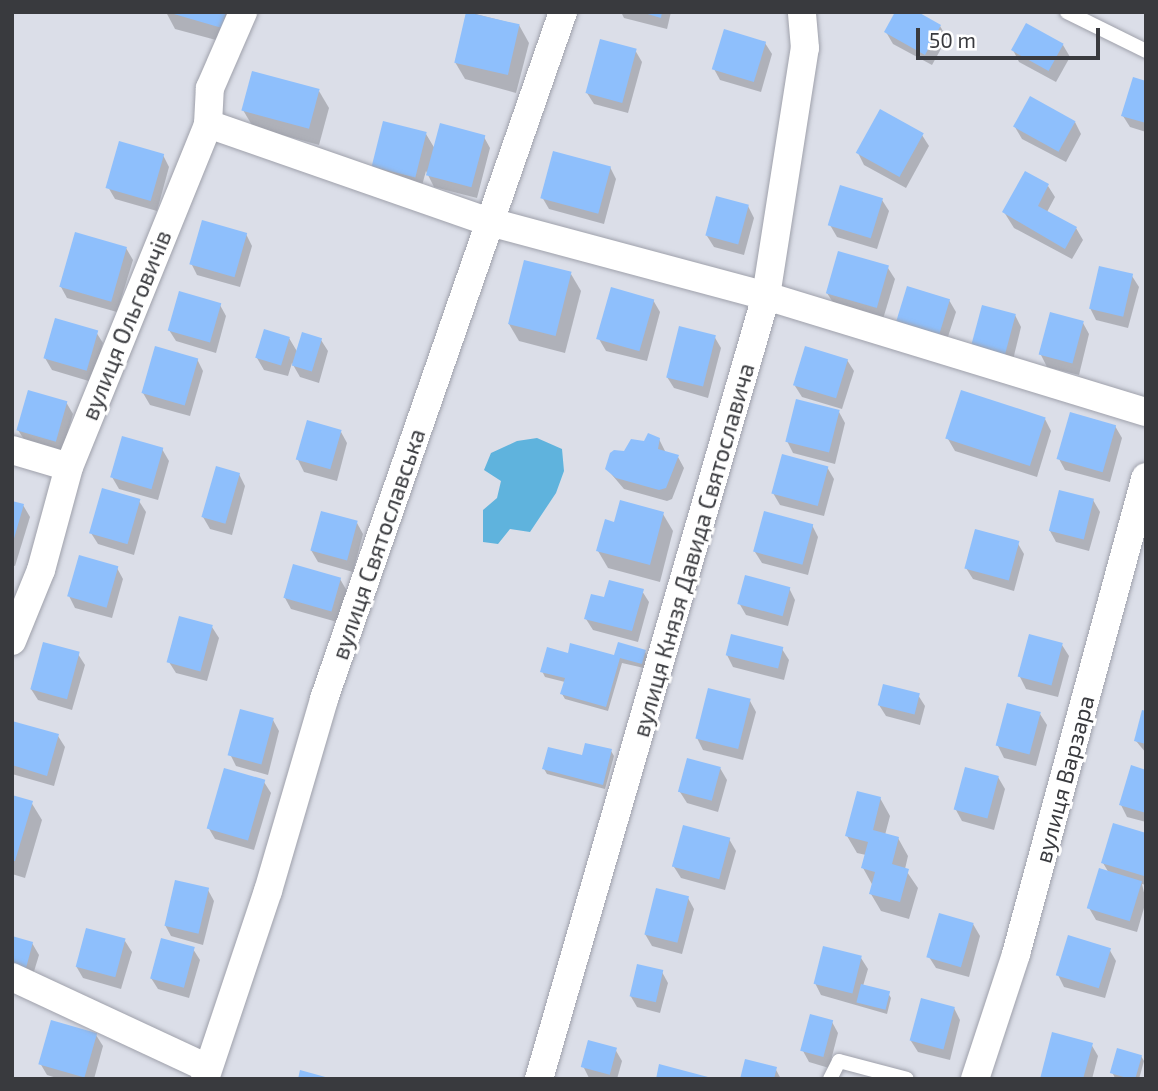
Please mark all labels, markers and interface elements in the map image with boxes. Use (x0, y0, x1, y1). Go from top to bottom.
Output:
scale bar (920, 14, 1104, 58)
text: 50 m (929, 27, 976, 52)
street label: вулиця Ольговичів (75, 226, 177, 424)
street label: вулиця Князя Давида Святославича (626, 360, 760, 740)
street label: вулиця Святославська (326, 425, 430, 663)
street label: вулиця Варзара (1028, 692, 1100, 866)

